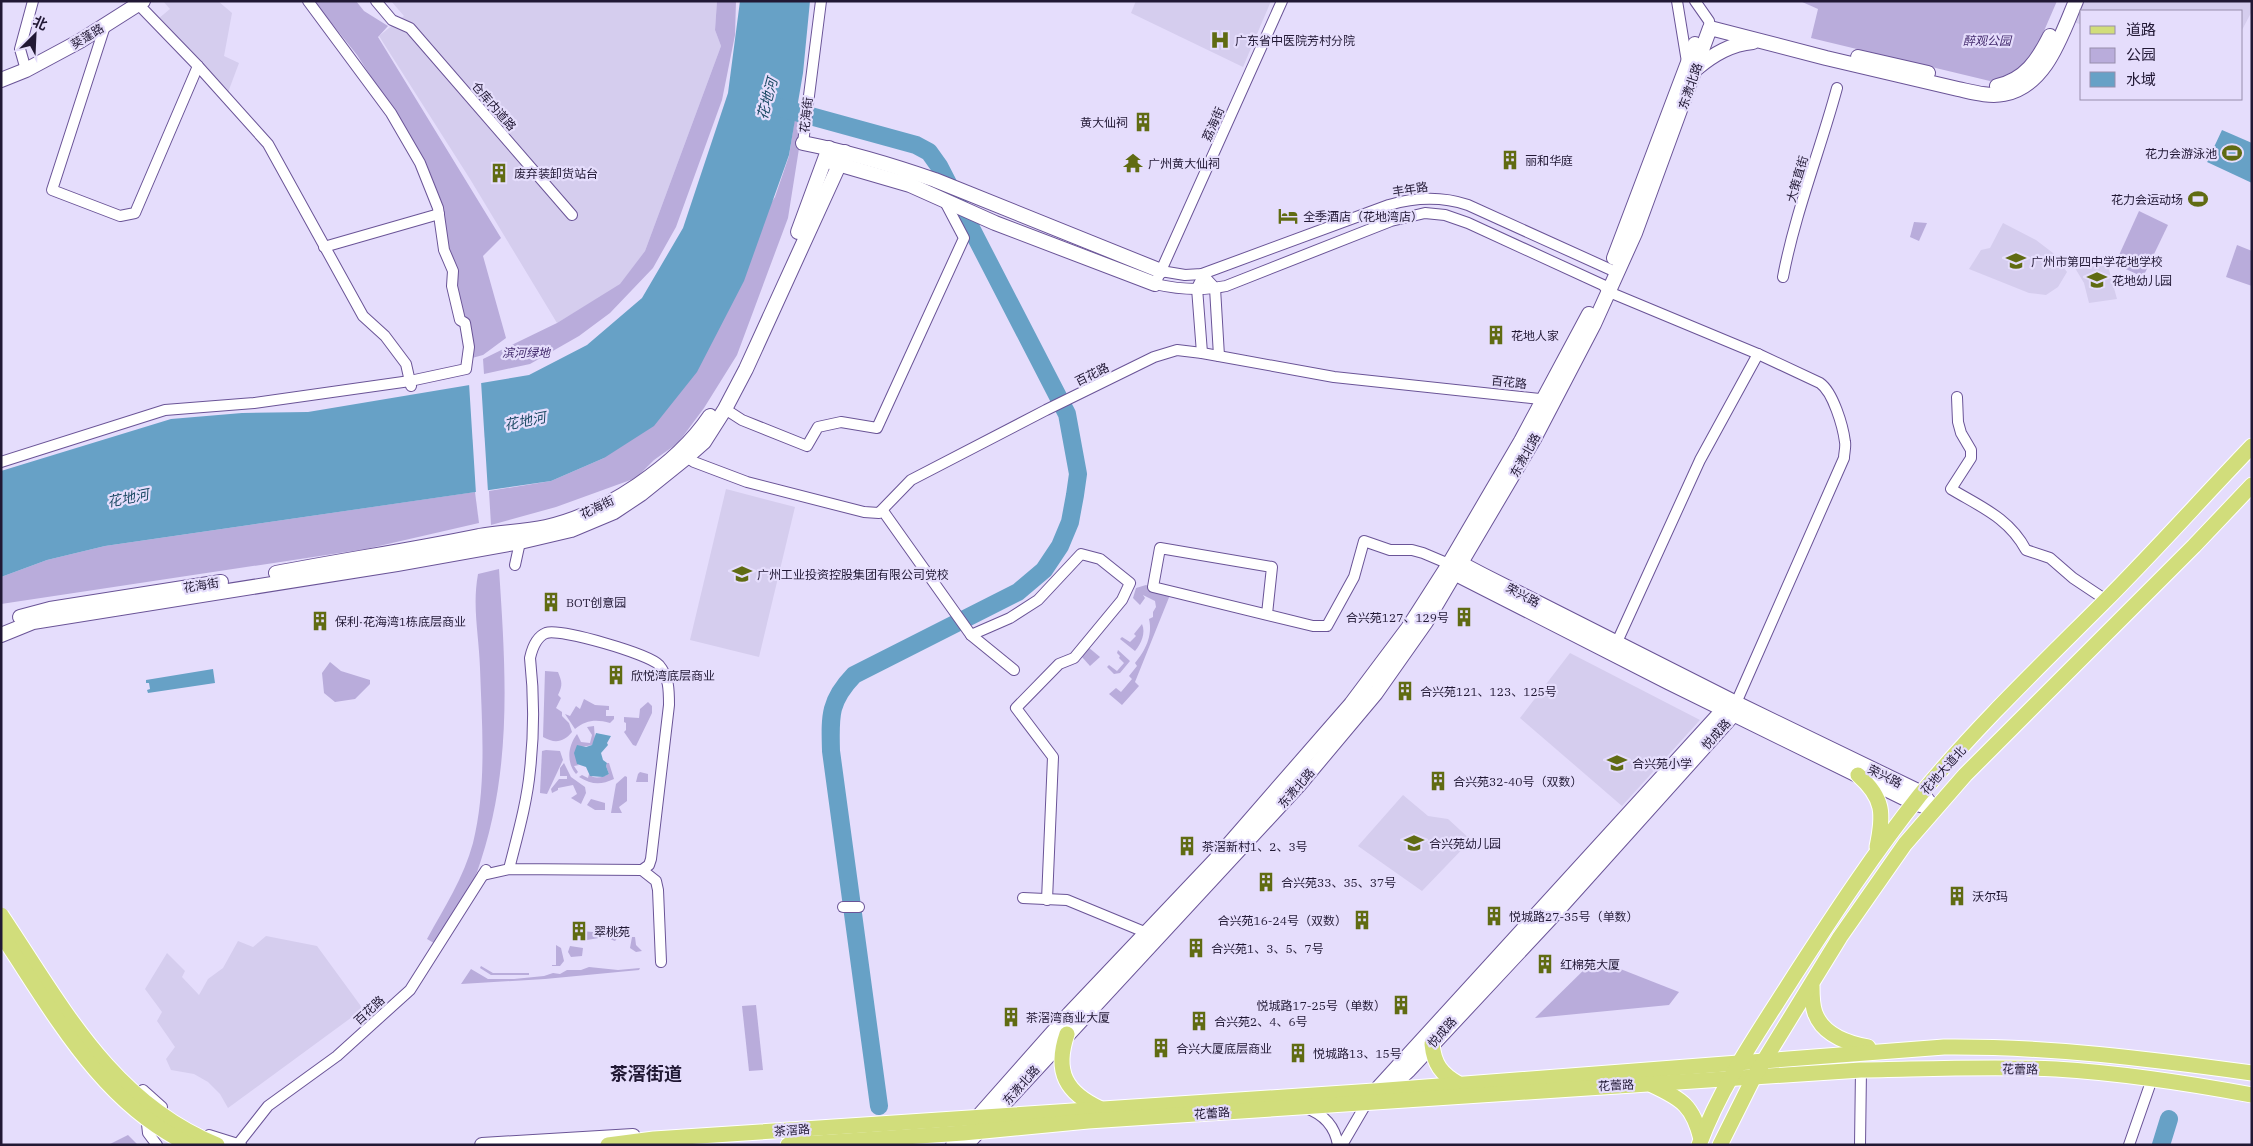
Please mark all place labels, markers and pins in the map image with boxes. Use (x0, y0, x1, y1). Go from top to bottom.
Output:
hospital icon: 广东省中医院芳村分院 (1209, 29, 1231, 51)
place label: 广东省中医院芳村分院 (1235, 33, 1355, 48)
building icon: 黄大仙祠 (1132, 111, 1154, 133)
place label: 黄大仙祠 (1080, 115, 1128, 130)
sports icon: 花力会游泳池 (2221, 142, 2243, 164)
place label: 花力会游泳池 (2145, 146, 2217, 161)
building icon: 丽和华庭 (1499, 149, 1521, 171)
temple icon: 广州黄大仙祠 (1122, 152, 1144, 174)
place label: 丽和华庭 (1525, 153, 1573, 168)
place label: 广州黄大仙祠 (1148, 156, 1220, 171)
building icon: 废弃装卸货站台 (488, 162, 510, 184)
place label: 废弃装卸货站台 (514, 166, 598, 181)
sports icon: 花力会运动场 (2187, 188, 2209, 210)
place label: 花力会运动场 (2111, 192, 2183, 207)
hotel icon: 全季酒店（花地湾店） (1277, 205, 1299, 227)
place label: 全季酒店（花地湾店） (1303, 209, 1423, 224)
school or university icon: 广州市第四中学花地学校 (2005, 250, 2027, 272)
place label: 广州市第四中学花地学校 (2031, 254, 2163, 269)
school or university icon: 花地幼儿园 (2086, 269, 2108, 291)
place label: 花地幼儿园 (2112, 273, 2172, 288)
building icon: 花地人家 (1485, 324, 1507, 346)
place label: 花地人家 (1511, 328, 1559, 343)
school or university icon: 广州工业投资控股集团有限公司党校 (731, 563, 753, 585)
place label: 广州工业投资控股集团有限公司党校 (757, 567, 949, 582)
building icon: BOT创意园 (540, 591, 562, 613)
place label: BOT创意园 (566, 595, 626, 610)
building icon: 合兴苑127、129号 (1453, 606, 1475, 628)
building icon: 保利·花海湾1栋底层商业 (309, 610, 331, 632)
place label: 合兴苑127、129号 (1346, 610, 1449, 625)
place label: 保利·花海湾1栋底层商业 (335, 614, 466, 629)
building icon: 欣悦湾底层商业 (605, 664, 627, 686)
place label: 欣悦湾底层商业 (631, 668, 715, 683)
building icon: 合兴苑121、123、125号 (1394, 680, 1416, 702)
place label: 合兴苑121、123、125号 (1420, 684, 1557, 699)
school or university icon: 合兴苑小学 (1606, 752, 1628, 774)
place label: 合兴苑小学 (1632, 756, 1692, 771)
building icon: 合兴苑32-40号（双数） (1427, 770, 1449, 792)
place label: 合兴苑32-40号（双数） (1453, 774, 1583, 789)
school or university icon: 合兴苑幼儿园 (1403, 832, 1425, 854)
building icon: 茶滘新村1、2、3号 (1176, 835, 1198, 857)
place label: 合兴苑幼儿园 (1429, 836, 1501, 851)
place label: 茶滘新村1、2、3号 (1202, 839, 1308, 854)
building icon: 合兴苑33、35、37号 (1255, 871, 1277, 893)
place label: 合兴苑33、35、37号 (1281, 875, 1396, 890)
building icon: 沃尔玛 (1946, 885, 1968, 907)
place label: 沃尔玛 (1972, 889, 2008, 904)
building icon: 悦城路27-35号（单数） (1483, 905, 1505, 927)
building icon: 合兴苑16-24号（双数） (1351, 909, 1373, 931)
place label: 悦城路27-35号（单数） (1509, 909, 1639, 924)
place label: 合兴苑16-24号（双数） (1217, 913, 1347, 928)
building icon: 翠桃苑 (568, 920, 590, 942)
place label: 翠桃苑 (594, 924, 630, 939)
building icon: 合兴苑1、3、5、7号 (1185, 937, 1207, 959)
place label: 合兴苑1、3、5、7号 (1211, 941, 1324, 956)
building icon: 红棉苑大厦 (1534, 953, 1556, 975)
place label: 红棉苑大厦 (1560, 957, 1620, 972)
building icon: 悦城路17-25号（单数） (1390, 994, 1412, 1016)
place label: 悦城路17-25号（单数） (1256, 998, 1386, 1013)
building icon: 茶滘湾商业大厦 (1000, 1006, 1022, 1028)
place label: 茶滘湾商业大厦 (1026, 1010, 1110, 1025)
building icon: 合兴苑2、4、6号 (1188, 1010, 1210, 1032)
place label: 合兴苑2、4、6号 (1214, 1014, 1308, 1029)
building icon: 合兴大厦底层商业 (1150, 1037, 1172, 1059)
place label: 合兴大厦底层商业 (1176, 1041, 1272, 1056)
building icon: 悦城路13、15号 (1287, 1042, 1309, 1064)
place label: 悦城路13、15号 (1313, 1046, 1402, 1061)

